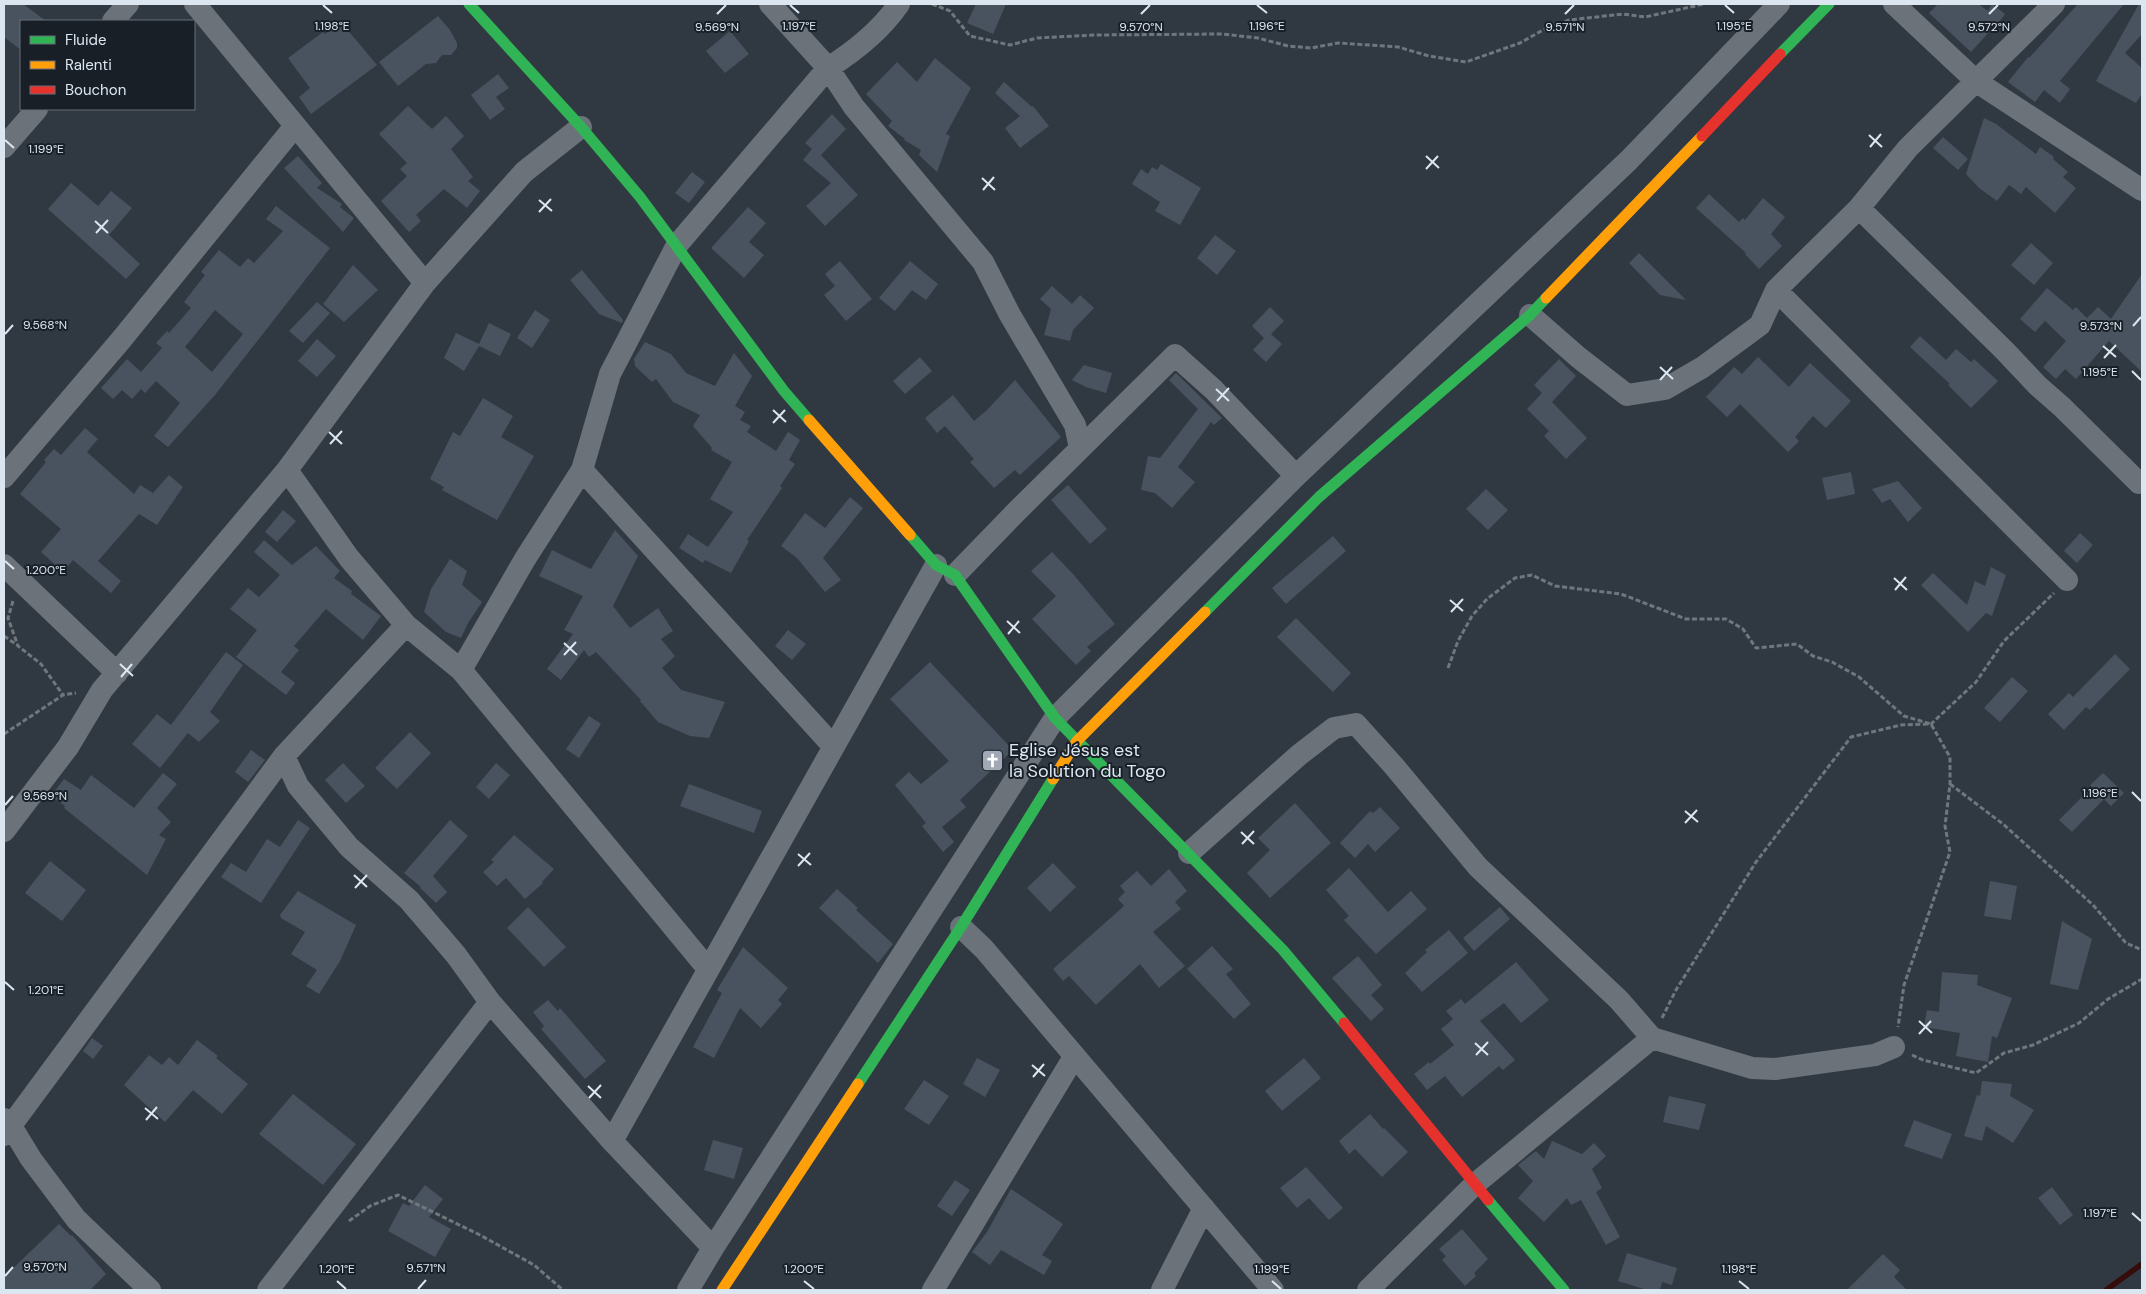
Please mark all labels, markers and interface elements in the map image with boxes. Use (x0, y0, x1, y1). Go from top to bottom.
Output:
text: 1.198°E (314, 18, 350, 34)
text: 1.197°E (782, 18, 816, 34)
text: 1.196°E (1249, 18, 1285, 34)
text: 1.195°E (1716, 18, 1752, 34)
text: 9.569°N (695, 19, 739, 35)
text: 9.570°N (1119, 19, 1163, 35)
text: 9.571°N (1545, 19, 1585, 35)
text: 9.572°N (1968, 19, 2010, 35)
legend (20, 20, 195, 110)
text: Fluide (65, 30, 107, 50)
text: Ralenti (65, 55, 112, 75)
text: Bouchon (65, 80, 126, 100)
text: 1.199°E (28, 141, 64, 157)
text: 9.568°N (23, 317, 67, 333)
text: 9.573°N (2080, 318, 2122, 334)
text: 1.195°E (2082, 364, 2118, 380)
text: 1.200°E (26, 562, 66, 578)
place label: Eglise Jésus est la Solution du Togo (1009, 738, 1166, 783)
church icon: Eglise Jésus est la Solution du Togo (981, 748, 1005, 772)
text: 1.196°E (2082, 785, 2118, 801)
text: 9.569°N (23, 788, 67, 804)
text: 1.201°E (28, 982, 64, 998)
text: 1.197°E (2083, 1205, 2117, 1221)
text: 9.570°N (23, 1259, 67, 1275)
text: 9.571°N (406, 1260, 446, 1276)
text: 1.201°E (319, 1261, 355, 1277)
text: 1.200°E (784, 1261, 824, 1277)
text: 1.199°E (1254, 1261, 1290, 1277)
text: 1.198°E (1721, 1261, 1757, 1277)

